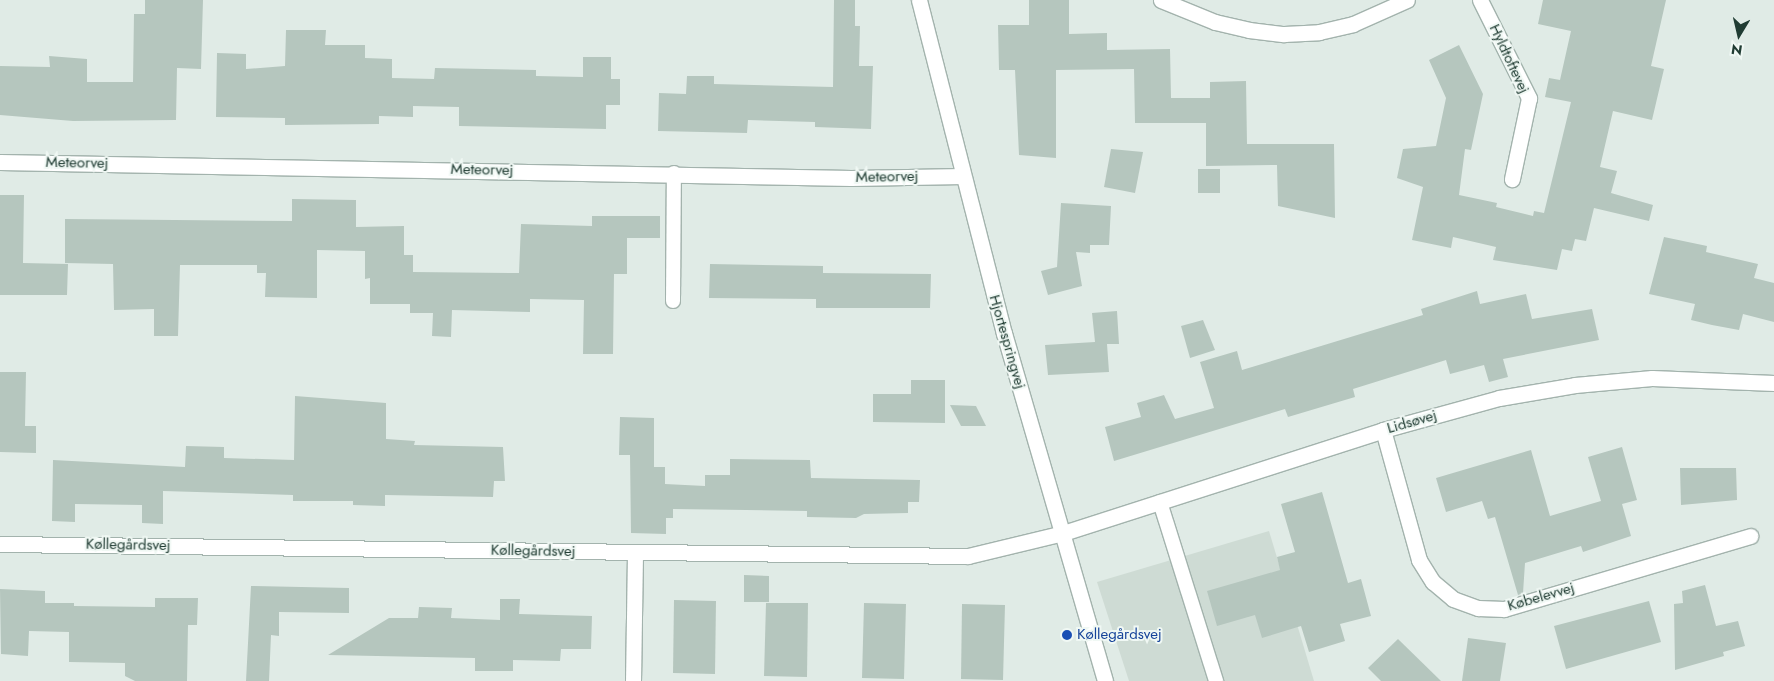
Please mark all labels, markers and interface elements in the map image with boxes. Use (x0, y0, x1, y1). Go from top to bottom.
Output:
north arrow (1714, 10, 1764, 60)
street label: Hyldtoftevej (1485, 22, 1533, 96)
text: N (1730, 39, 1744, 61)
street label: Meteorvej (45, 153, 109, 173)
street label: Meteorvej (450, 160, 514, 180)
street label: Meteorvej (855, 167, 919, 187)
street label: Hjortespringvej (985, 293, 1029, 391)
street label: Lidsøvej (1385, 406, 1439, 438)
street label: Køllegårdsvej (86, 535, 170, 555)
street label: Køllegårdsvej (491, 541, 575, 561)
street label: Købelevvej (1505, 579, 1577, 615)
place label: Køllegårdsvej (1077, 626, 1162, 644)
marker: Køllegårdsvej (1061, 629, 1073, 641)

